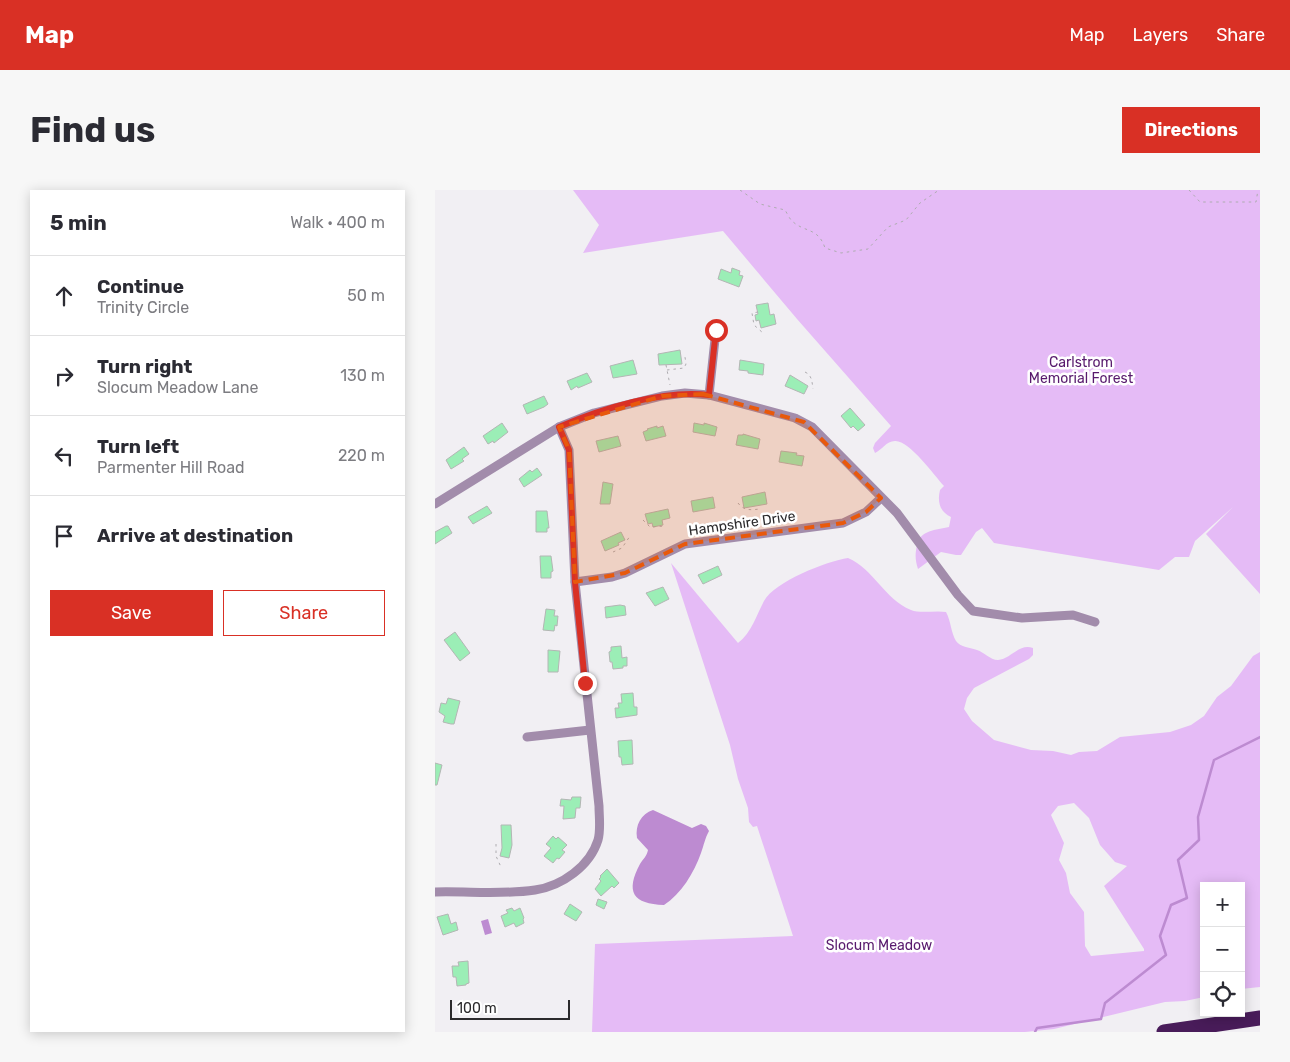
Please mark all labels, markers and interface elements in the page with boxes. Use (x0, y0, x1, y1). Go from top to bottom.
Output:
text: Map (25, 21, 74, 49)
text: Map (1070, 24, 1105, 46)
text: Layers (1133, 24, 1188, 46)
text: Share (1216, 24, 1265, 46)
button: Directions (1122, 107, 1260, 153)
text: Find us (30, 109, 155, 151)
text: 5 min (50, 210, 107, 235)
text: Walk · 400 m (290, 213, 385, 232)
text: Continue (97, 275, 184, 298)
icon: ahead (50, 282, 78, 310)
text: 50 m (347, 286, 385, 305)
text: Trinity Circle (97, 298, 189, 317)
route start (705, 319, 728, 342)
park label: Carlstrom Memorial Forest (1029, 354, 1134, 387)
text: Turn right (97, 355, 192, 378)
icon: right (50, 362, 78, 390)
text: 130 m (340, 366, 385, 385)
text: Slocum Meadow Lane (97, 378, 259, 397)
text: Turn left (97, 435, 179, 458)
icon: left (50, 442, 78, 470)
text: 220 m (338, 446, 385, 465)
text: Parmenter Hill Road (97, 458, 245, 477)
street label: Hampshire Drive (688, 508, 797, 539)
icon: arrive (50, 522, 78, 550)
text: Arrive at destination (97, 524, 293, 547)
button: Save (50, 590, 213, 636)
button: Share (223, 590, 385, 636)
route end (574, 672, 597, 695)
map controls (1200, 882, 1245, 1017)
button: + (1200, 882, 1245, 927)
button: − (1200, 927, 1245, 972)
park label: Slocum Meadow (826, 937, 932, 954)
button: locate (1200, 972, 1245, 1017)
scale bar (450, 997, 570, 1020)
text: 100 m (457, 1000, 497, 1017)

